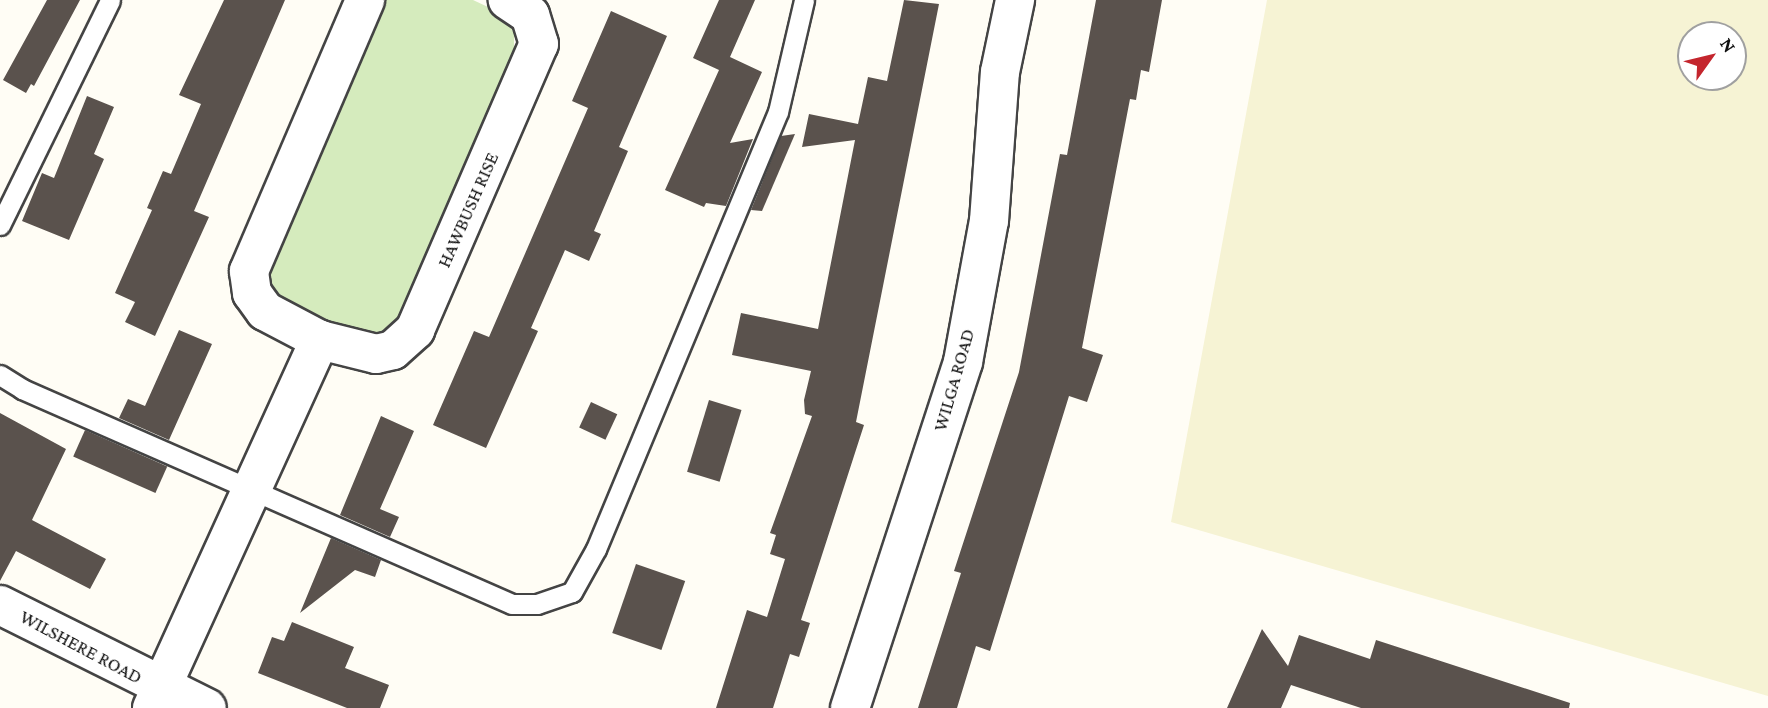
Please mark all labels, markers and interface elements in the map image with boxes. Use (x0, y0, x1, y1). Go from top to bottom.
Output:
north arrow (1677, 21, 1747, 91)
text: N (1716, 34, 1740, 56)
street label: HAWBUSH RISE (432, 149, 504, 271)
street label: WILGA ROAD (929, 326, 979, 434)
street label: WILSHERE ROAD (16, 605, 146, 689)

